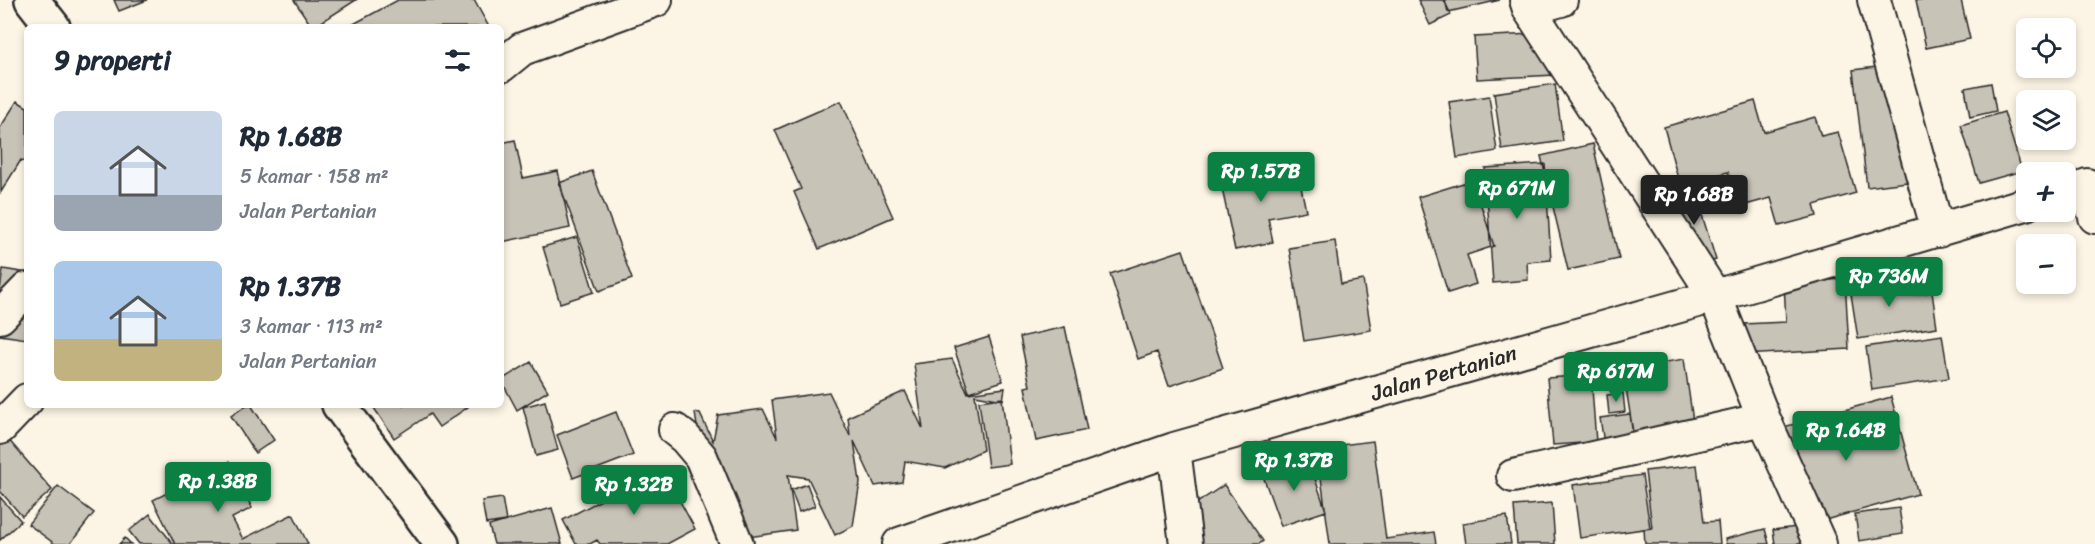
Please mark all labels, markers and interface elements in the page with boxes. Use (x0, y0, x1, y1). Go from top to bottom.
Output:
map controls (2016, 18, 2076, 294)
button: locate (2016, 18, 2076, 78)
text: 9 properti (54, 37, 171, 83)
icon: filters (441, 44, 474, 77)
button: layers (2016, 90, 2076, 150)
text: Rp 1.68B (240, 113, 342, 159)
icon: home (102, 135, 174, 207)
pin: Rp 1.57B (1199, 152, 1323, 203)
text: Rp 1.57B (1222, 154, 1300, 189)
text: 5 kamar · 158 m² (240, 159, 389, 194)
button: + (2016, 162, 2076, 222)
pin: Rp 671M (1462, 169, 1572, 220)
text: Rp 671M (1479, 171, 1555, 206)
pin: Rp 1.68B (1632, 175, 1756, 226)
text: Rp 1.68B (1655, 177, 1733, 212)
text: Jalan Pertanian (240, 194, 377, 229)
button: − (2016, 234, 2076, 294)
pin: Rp 736M (1834, 257, 1944, 308)
text: Rp 736M (1850, 259, 1928, 294)
text: Rp 1.37B (240, 263, 341, 309)
icon: home (102, 285, 174, 357)
text: 3 kamar · 113 m² (240, 309, 383, 344)
street label: Jalan Pertanian (1365, 334, 1522, 413)
text: Jalan Pertanian (240, 344, 377, 379)
pin: Rp 617M (1561, 352, 1671, 403)
text: Rp 617M (1578, 354, 1654, 389)
pin: Rp 1.64B (1784, 411, 1908, 462)
text: Rp 1.64B (1807, 413, 1886, 448)
pin: Rp 1.37B (1232, 441, 1356, 492)
text: Rp 1.37B (1255, 443, 1333, 478)
pin: Rp 1.38B (156, 462, 280, 513)
text: Rp 1.38B (179, 464, 257, 499)
pin: Rp 1.32B (572, 465, 696, 516)
text: Rp 1.32B (595, 467, 673, 502)

